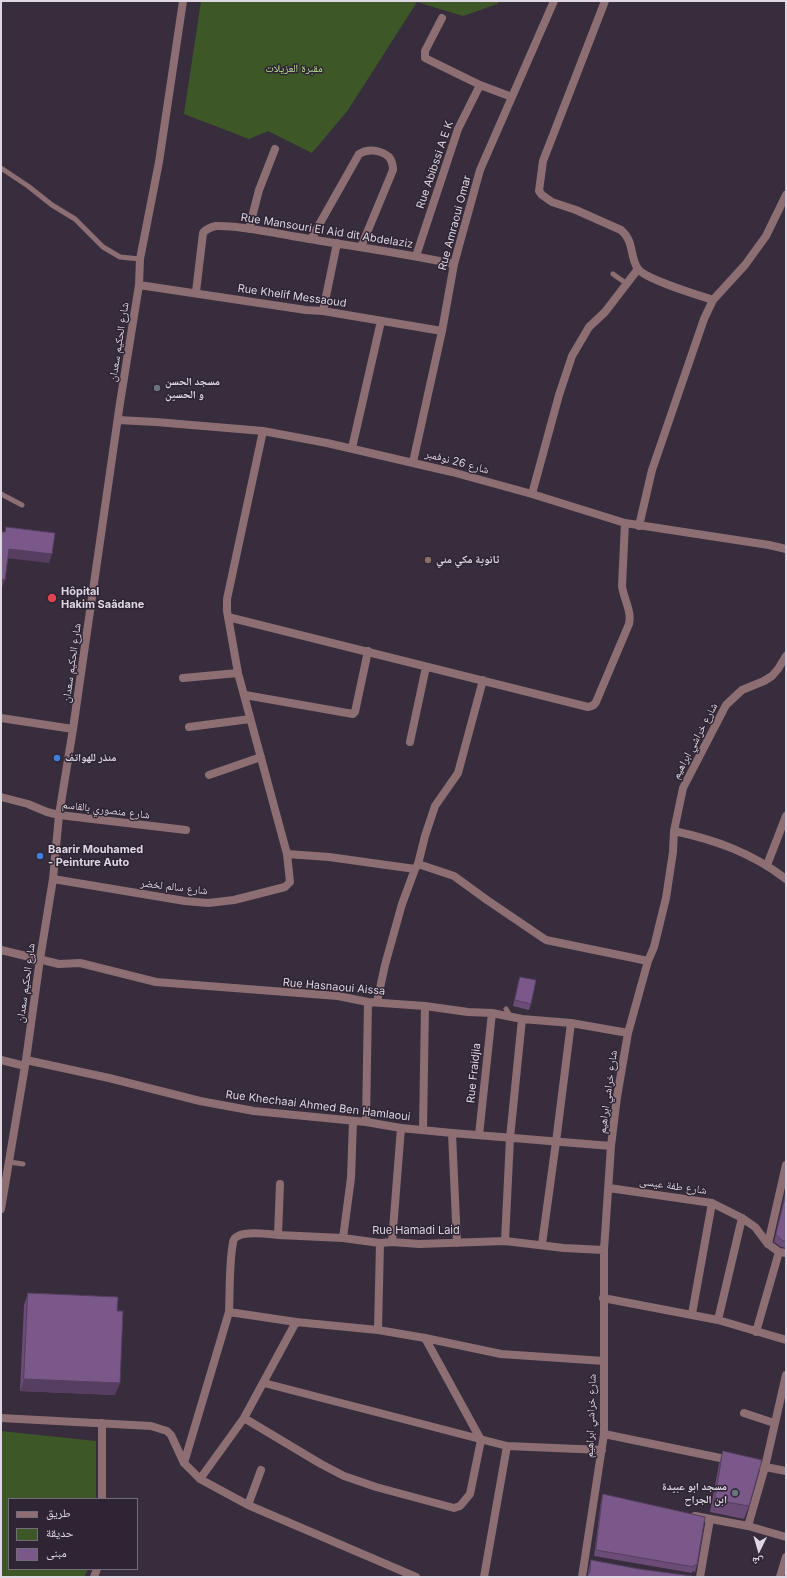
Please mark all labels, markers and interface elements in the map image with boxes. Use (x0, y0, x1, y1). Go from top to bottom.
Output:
park label: مقبرة العزيلات (265, 62, 323, 76)
street label: Rue Abibssi A E K (414, 119, 456, 211)
street label: Rue Amraoui Omar (436, 174, 474, 272)
street label: Rue Mansouri El Aid dit Abdelaziz (240, 211, 414, 251)
street label: Rue Khelif Messaoud (237, 282, 347, 310)
street label: شارع الحكيم سعدان (106, 301, 132, 383)
place label: مسجد الحسن و الحسين (165, 375, 220, 401)
marker: مسجد الحسن و الحسين (152, 383, 162, 393)
street label: شارع 26 نوفمبر (424, 447, 490, 477)
place label: ثانوية مكي مني (436, 553, 499, 567)
marker: ثانوية مكي مني (423, 555, 433, 565)
place label: Hôpital Hakim Saâdane (61, 585, 144, 611)
marker: Hôpital Hakim Saâdane (46, 592, 58, 604)
street label: شارع الحكيم سعدان (60, 622, 84, 704)
street label: شارع خراشي ابراهيم (669, 701, 721, 781)
place label: منذر للهواتف (65, 751, 116, 765)
marker: منذر للهواتف (52, 753, 62, 763)
street label: شارع منصوري بالقاسم (61, 798, 151, 822)
place label: Baarir Mouhamed - Peinture Auto (48, 843, 143, 869)
marker: Baarir Mouhamed - Peinture Auto (35, 851, 45, 861)
street label: شارع سالم لخضر (139, 876, 209, 898)
street label: شارع الحكيم سعدان (14, 942, 38, 1024)
street label: Rue Hasnaoui Aissa (282, 976, 386, 998)
street label: Rue Fraidjia (464, 1042, 484, 1104)
street label: شارع خراشي ابراهيم (596, 1049, 620, 1135)
street label: Rue Khechaai Ahmed Ben Hamlaoui (225, 1088, 411, 1124)
street label: شارع طفة عيسى (638, 1175, 708, 1197)
street label: Rue Hamadi Laid (372, 1224, 460, 1238)
street label: شارع خراشي ابراهيم (583, 1374, 599, 1458)
place label: مسجد ابو عبيدة ابن الجراح (662, 1480, 727, 1506)
marker: مسجد ابو عبيدة ابن الجراح (730, 1488, 740, 1498)
legend (8, 1498, 138, 1570)
text: طريق (46, 1505, 71, 1520)
text: حديقة (46, 1525, 74, 1540)
north arrow (739, 1530, 779, 1570)
text: مبنى (46, 1545, 67, 1560)
text: ش (752, 1554, 764, 1569)

